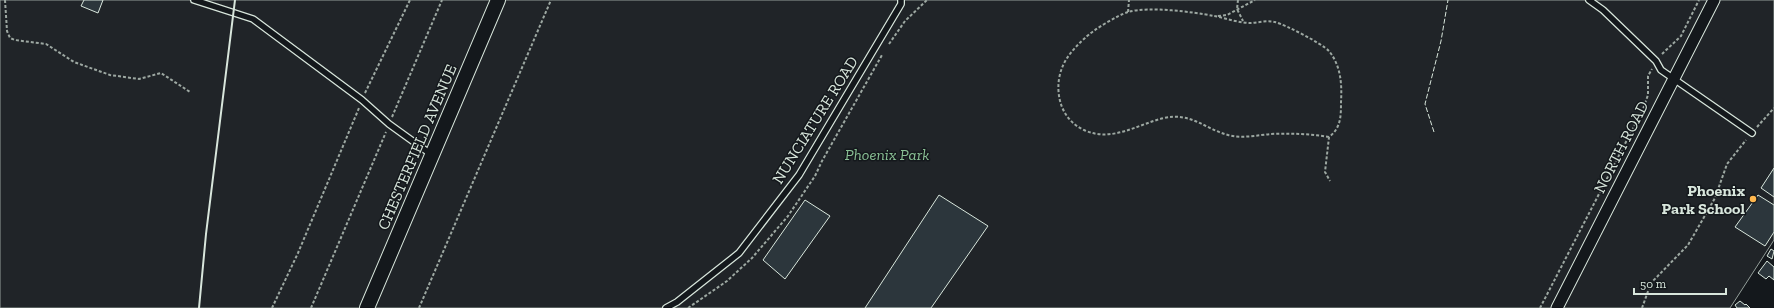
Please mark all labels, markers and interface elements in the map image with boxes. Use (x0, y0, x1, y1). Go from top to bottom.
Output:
street label: NUNCIATURE ROAD (768, 53, 862, 187)
street label: CHESTERFIELD AVENUE (373, 61, 461, 233)
street label: NORTH ROAD (1590, 98, 1652, 196)
park label: Phoenix Park (845, 145, 929, 164)
place label: Phoenix Park School (1662, 181, 1745, 218)
marker: Phoenix Park School (1748, 194, 1758, 204)
scale bar (1634, 270, 1726, 296)
text: 50 m (1640, 277, 1667, 291)

